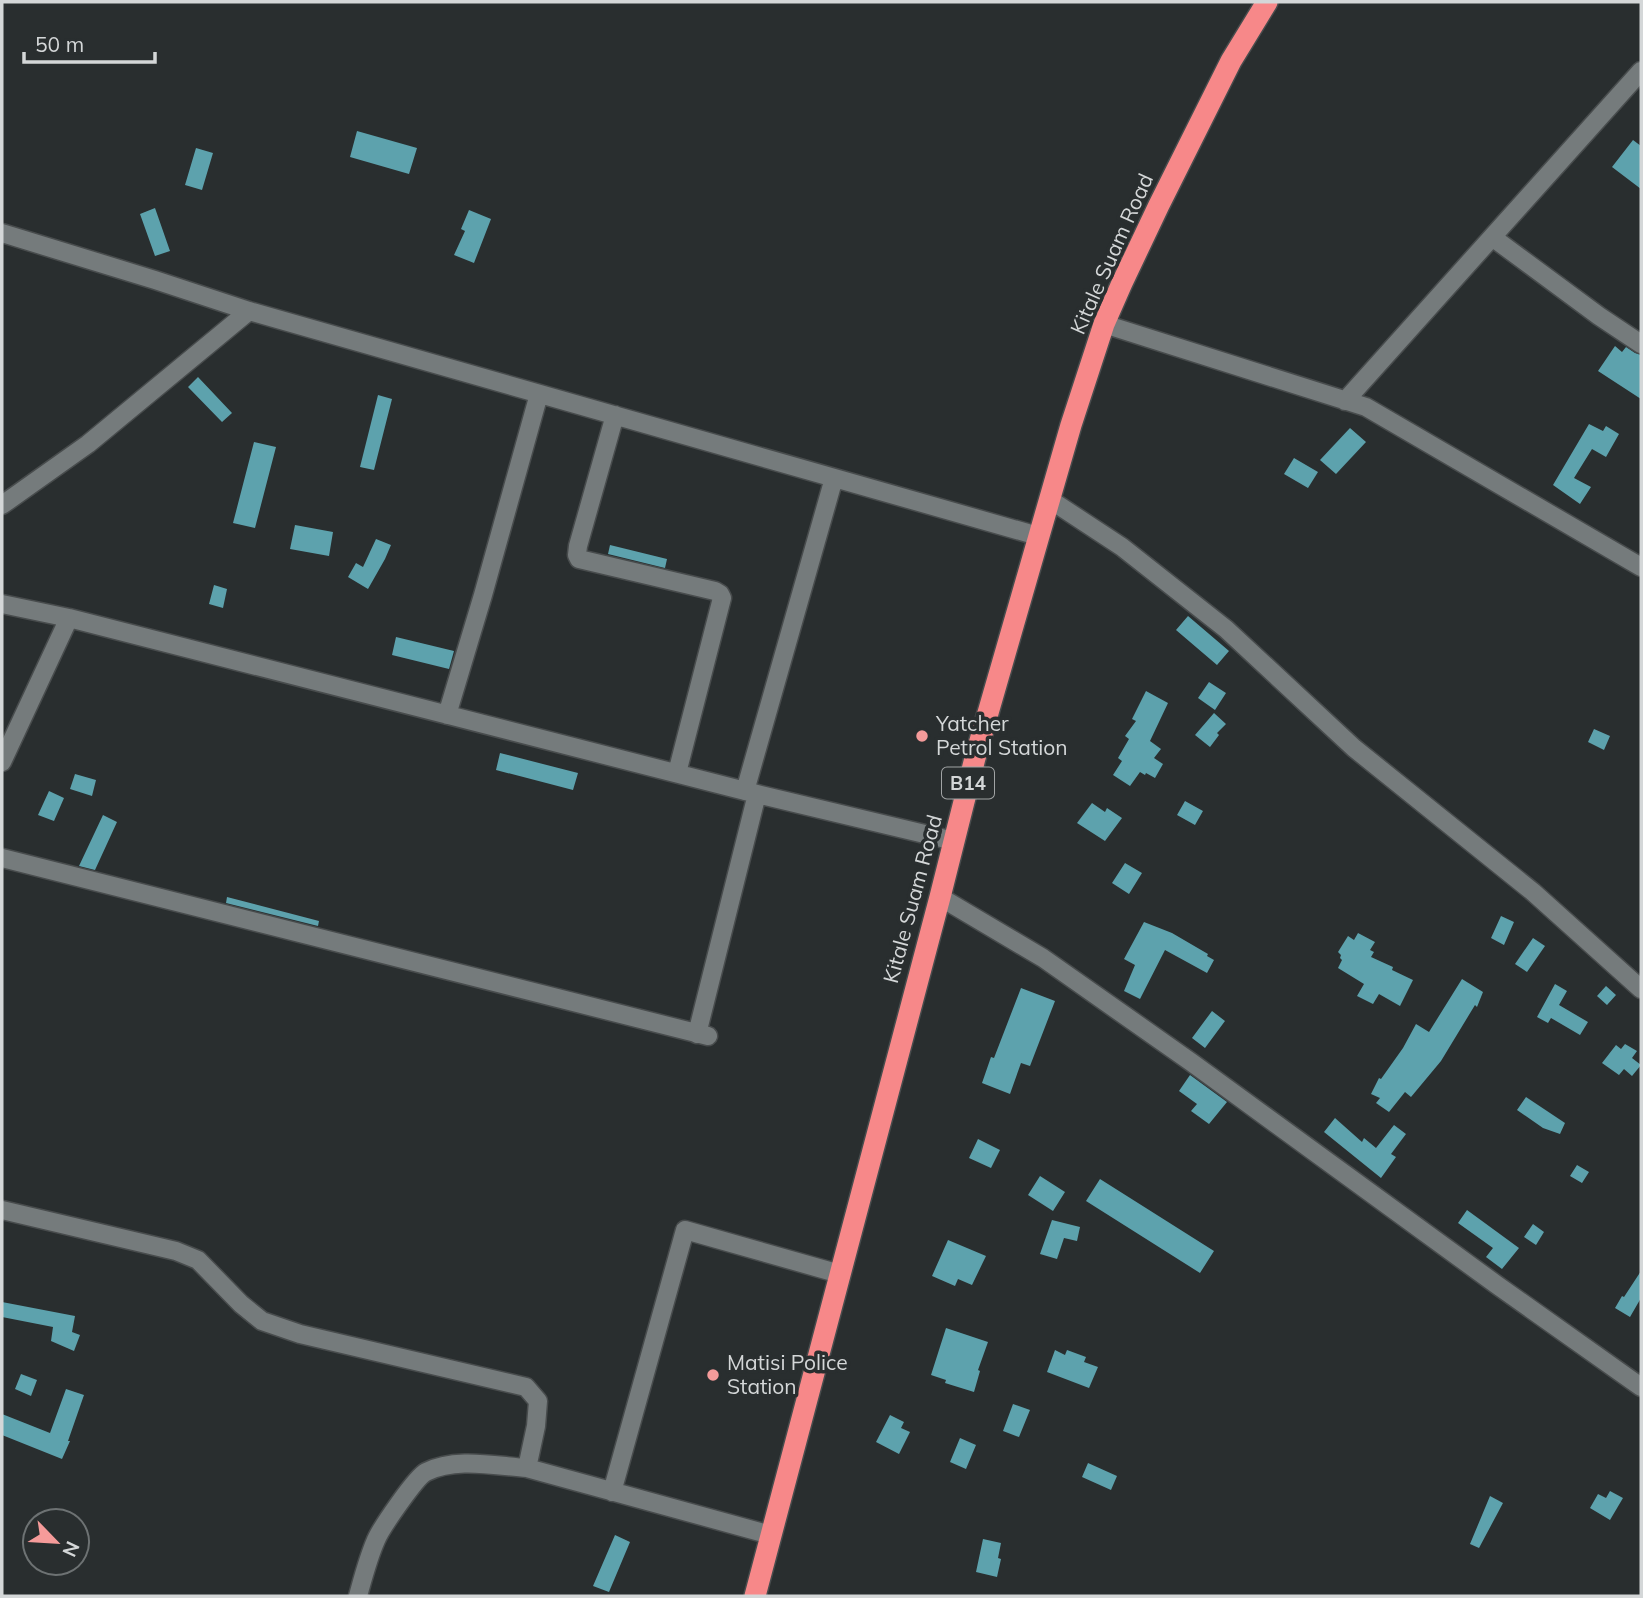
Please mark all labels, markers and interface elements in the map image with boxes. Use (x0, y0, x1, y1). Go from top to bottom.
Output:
scale bar (24, 21, 156, 65)
text: 50 m (35, 31, 84, 57)
street label: Kitale Suam Road (1064, 169, 1158, 338)
place label: Yatcher Petrol Station (935, 710, 1068, 760)
marker: Yatcher Petrol Station (914, 728, 930, 744)
road number: B14 (942, 768, 994, 798)
street label: Kitale Suam Road (877, 812, 947, 986)
place label: Matisi Police Station (727, 1349, 848, 1399)
marker: Matisi Police Station (705, 1367, 721, 1383)
north arrow (21, 1507, 91, 1577)
text: N (57, 1538, 85, 1561)

